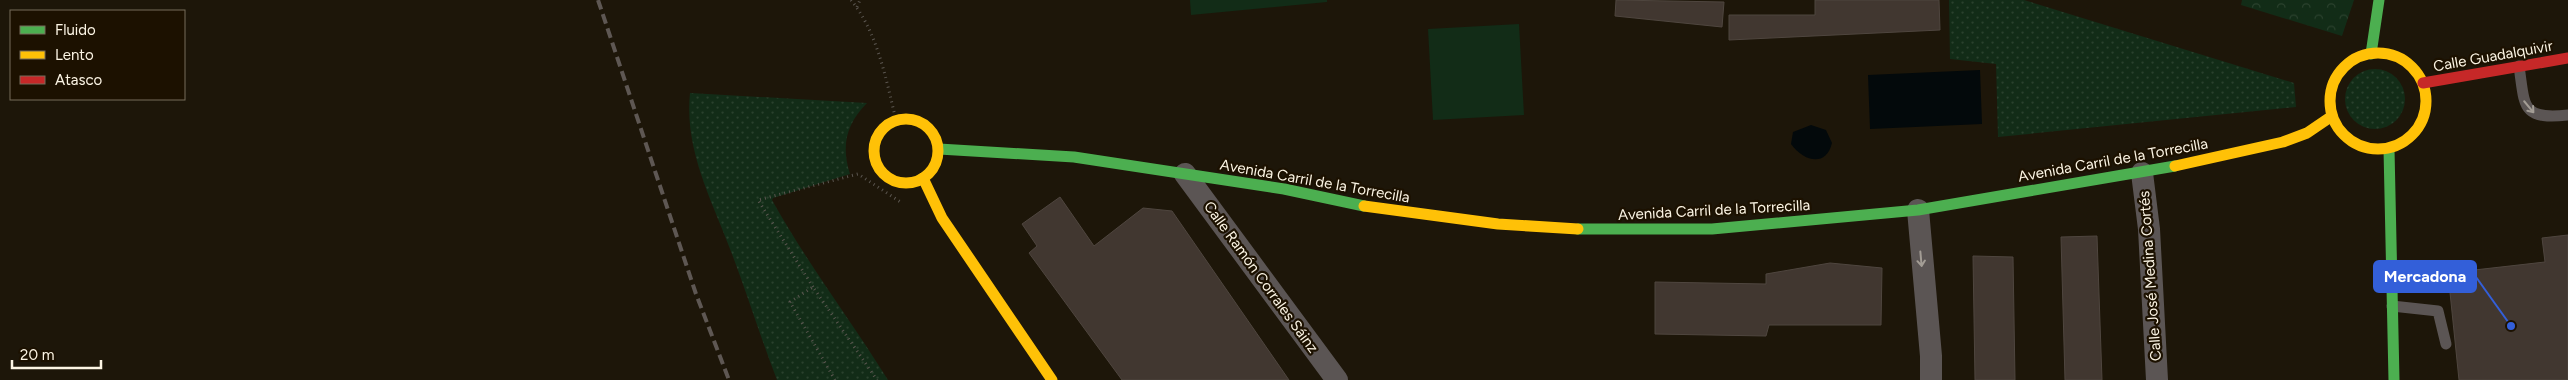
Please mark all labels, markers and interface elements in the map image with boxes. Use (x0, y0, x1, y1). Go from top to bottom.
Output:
legend (10, 10, 185, 100)
text: Fluido (55, 21, 96, 39)
street label: Calle Guadalquivir (2432, 37, 2554, 75)
text: Lento (55, 46, 94, 64)
text: Atasco (55, 71, 103, 89)
one-way arrow (2524, 100, 2535, 113)
street label: Avenida Carril de la Torrecilla (2017, 134, 2209, 186)
street label: Avenida Carril de la Torrecilla (1219, 155, 1411, 207)
street label: Calle José Medina Cortés (2135, 190, 2165, 362)
street label: Avenida Carril de la Torrecilla (1617, 196, 1811, 224)
street label: Calle Ramón Corrales Sáinz (1200, 198, 1322, 356)
one-way arrow (1917, 251, 1926, 267)
callout: Mercadona (2374, 261, 2476, 292)
text: Mercadona (2384, 267, 2466, 286)
scale bar (12, 338, 101, 370)
text: 20 m (20, 346, 54, 364)

